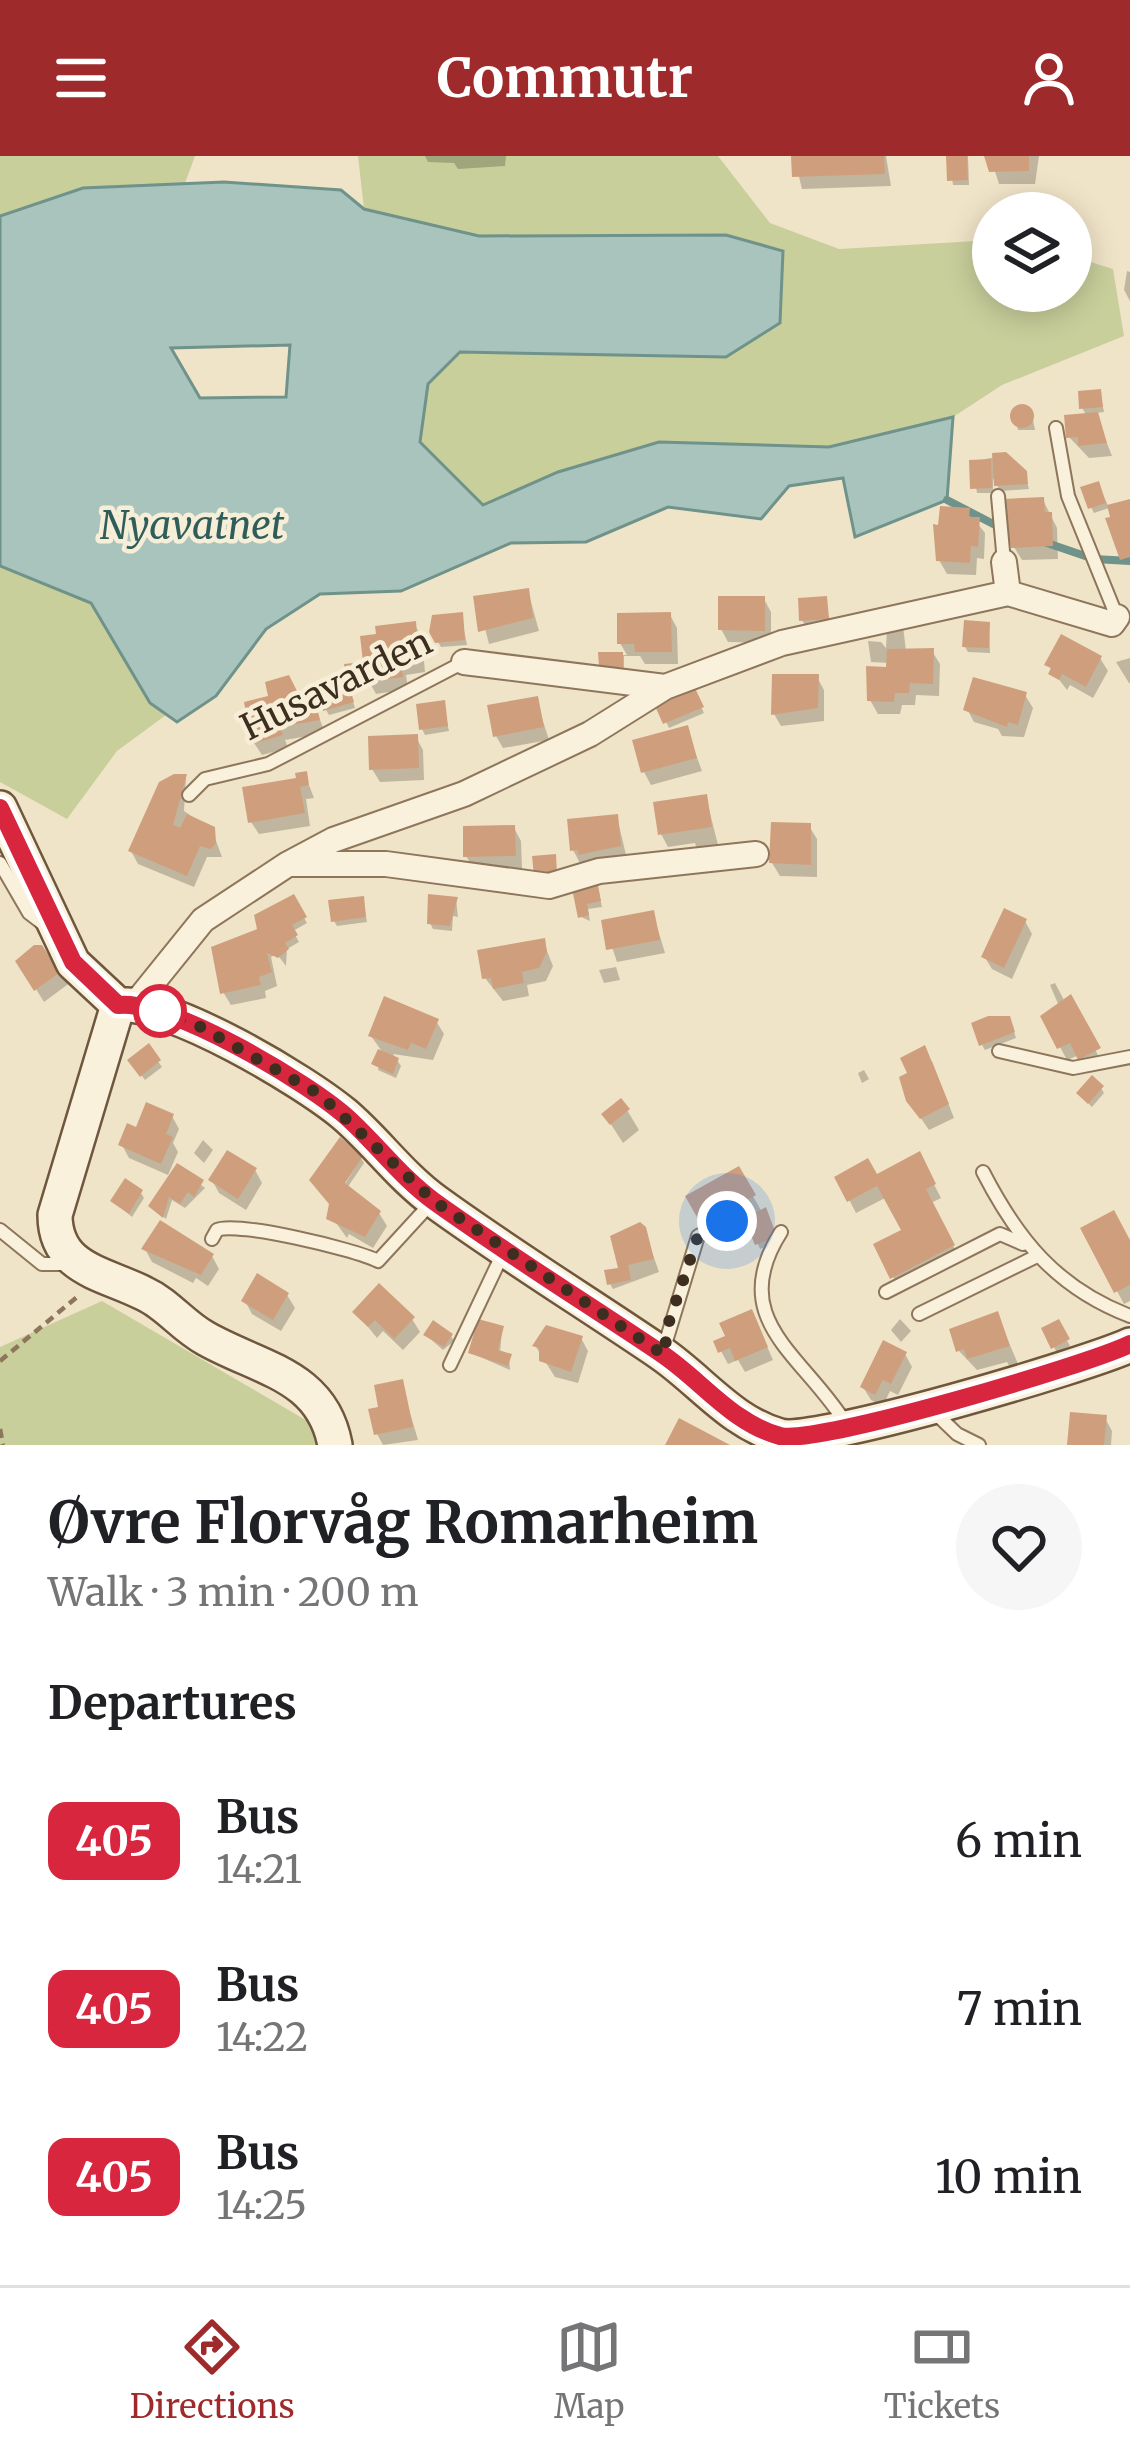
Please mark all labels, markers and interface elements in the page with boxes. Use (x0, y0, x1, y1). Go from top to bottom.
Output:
text: Commutr (437, 44, 693, 112)
icon: menu (48, 45, 114, 111)
icon: person (1016, 45, 1082, 111)
map controls (972, 192, 1092, 312)
button: layers (972, 192, 1092, 312)
water label: Nyavatnet (100, 501, 285, 550)
street label: Husavarden (233, 619, 439, 750)
unlabelled marker (135, 986, 185, 1036)
your location (697, 1191, 757, 1251)
button: heart (956, 1484, 1082, 1610)
text: Øvre Florvåg Romarheim (48, 1487, 758, 1559)
text: Walk · 3 min · 200 m (48, 1568, 419, 1617)
text: Departures (48, 1675, 297, 1731)
text: Bus (216, 1789, 299, 1845)
text: 6 min (955, 1813, 1082, 1869)
text: 405 (75, 1815, 153, 1867)
text: 14:21 (216, 1845, 302, 1894)
text: Bus (216, 1957, 299, 2013)
text: 7 min (957, 1981, 1082, 2037)
text: 405 (75, 1983, 153, 2035)
text: 14:22 (216, 2013, 308, 2062)
text: Bus (216, 2125, 299, 2181)
text: 10 min (935, 2149, 1082, 2205)
text: 405 (75, 2151, 153, 2203)
text: 14:25 (216, 2181, 307, 2230)
tab: Directions (130, 2314, 295, 2427)
tab: Map (554, 2314, 624, 2427)
tab: Tickets (884, 2314, 1000, 2427)

